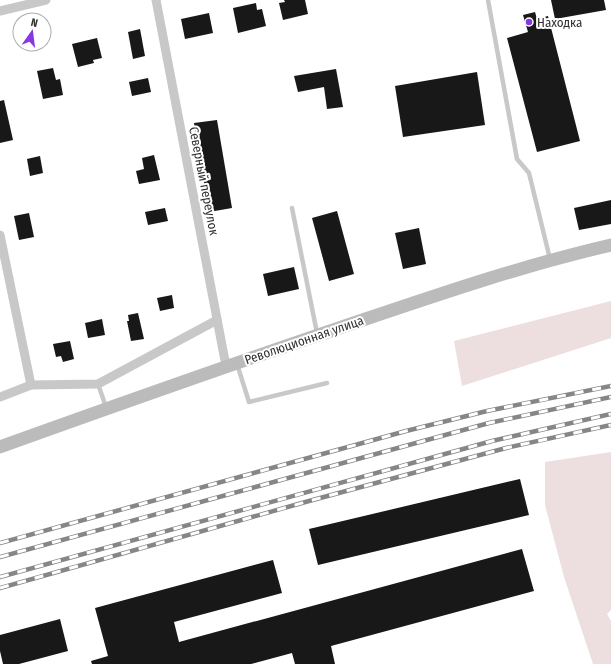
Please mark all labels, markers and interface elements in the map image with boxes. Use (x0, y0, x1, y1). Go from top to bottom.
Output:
north arrow (12, 12, 52, 52)
place label: Находка (537, 15, 582, 30)
text: N (30, 16, 39, 30)
marker: Находка (524, 17, 534, 27)
street label: Северный переулок (186, 126, 222, 236)
street label: Революционная улица (243, 313, 365, 367)

